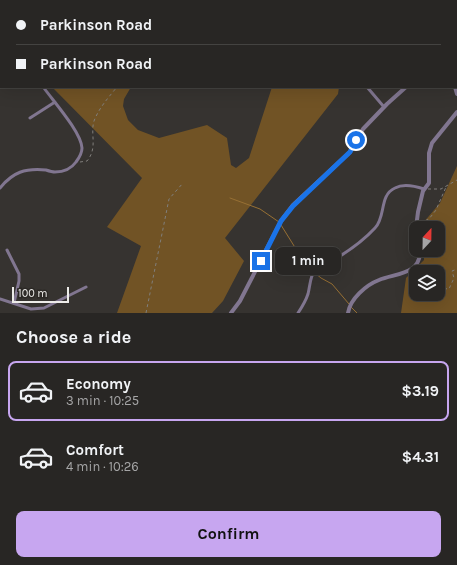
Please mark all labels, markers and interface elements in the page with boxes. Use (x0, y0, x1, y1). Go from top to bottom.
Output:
text: Parkinson Road (40, 16, 152, 34)
text: Parkinson Road (40, 55, 152, 73)
route start (347, 131, 365, 149)
north arrow (409, 221, 445, 257)
map controls (409, 221, 445, 301)
callout: 1 min (275, 247, 341, 275)
route end (252, 252, 270, 270)
text: 1 min (292, 253, 324, 268)
button: layers (409, 265, 445, 301)
scale bar (12, 285, 69, 304)
text: 100 m (18, 287, 48, 300)
text: Choose a ride (16, 326, 131, 348)
icon: car (18, 373, 54, 409)
text: Economy (66, 375, 131, 393)
text: $3.19 (402, 382, 439, 400)
text: 3 min · 10:25 (66, 393, 139, 408)
icon: car (18, 439, 54, 475)
text: Comfort (66, 441, 124, 459)
text: $4.31 (402, 448, 439, 466)
text: 4 min · 10:26 (66, 459, 139, 474)
button: Confirm (16, 511, 441, 557)

